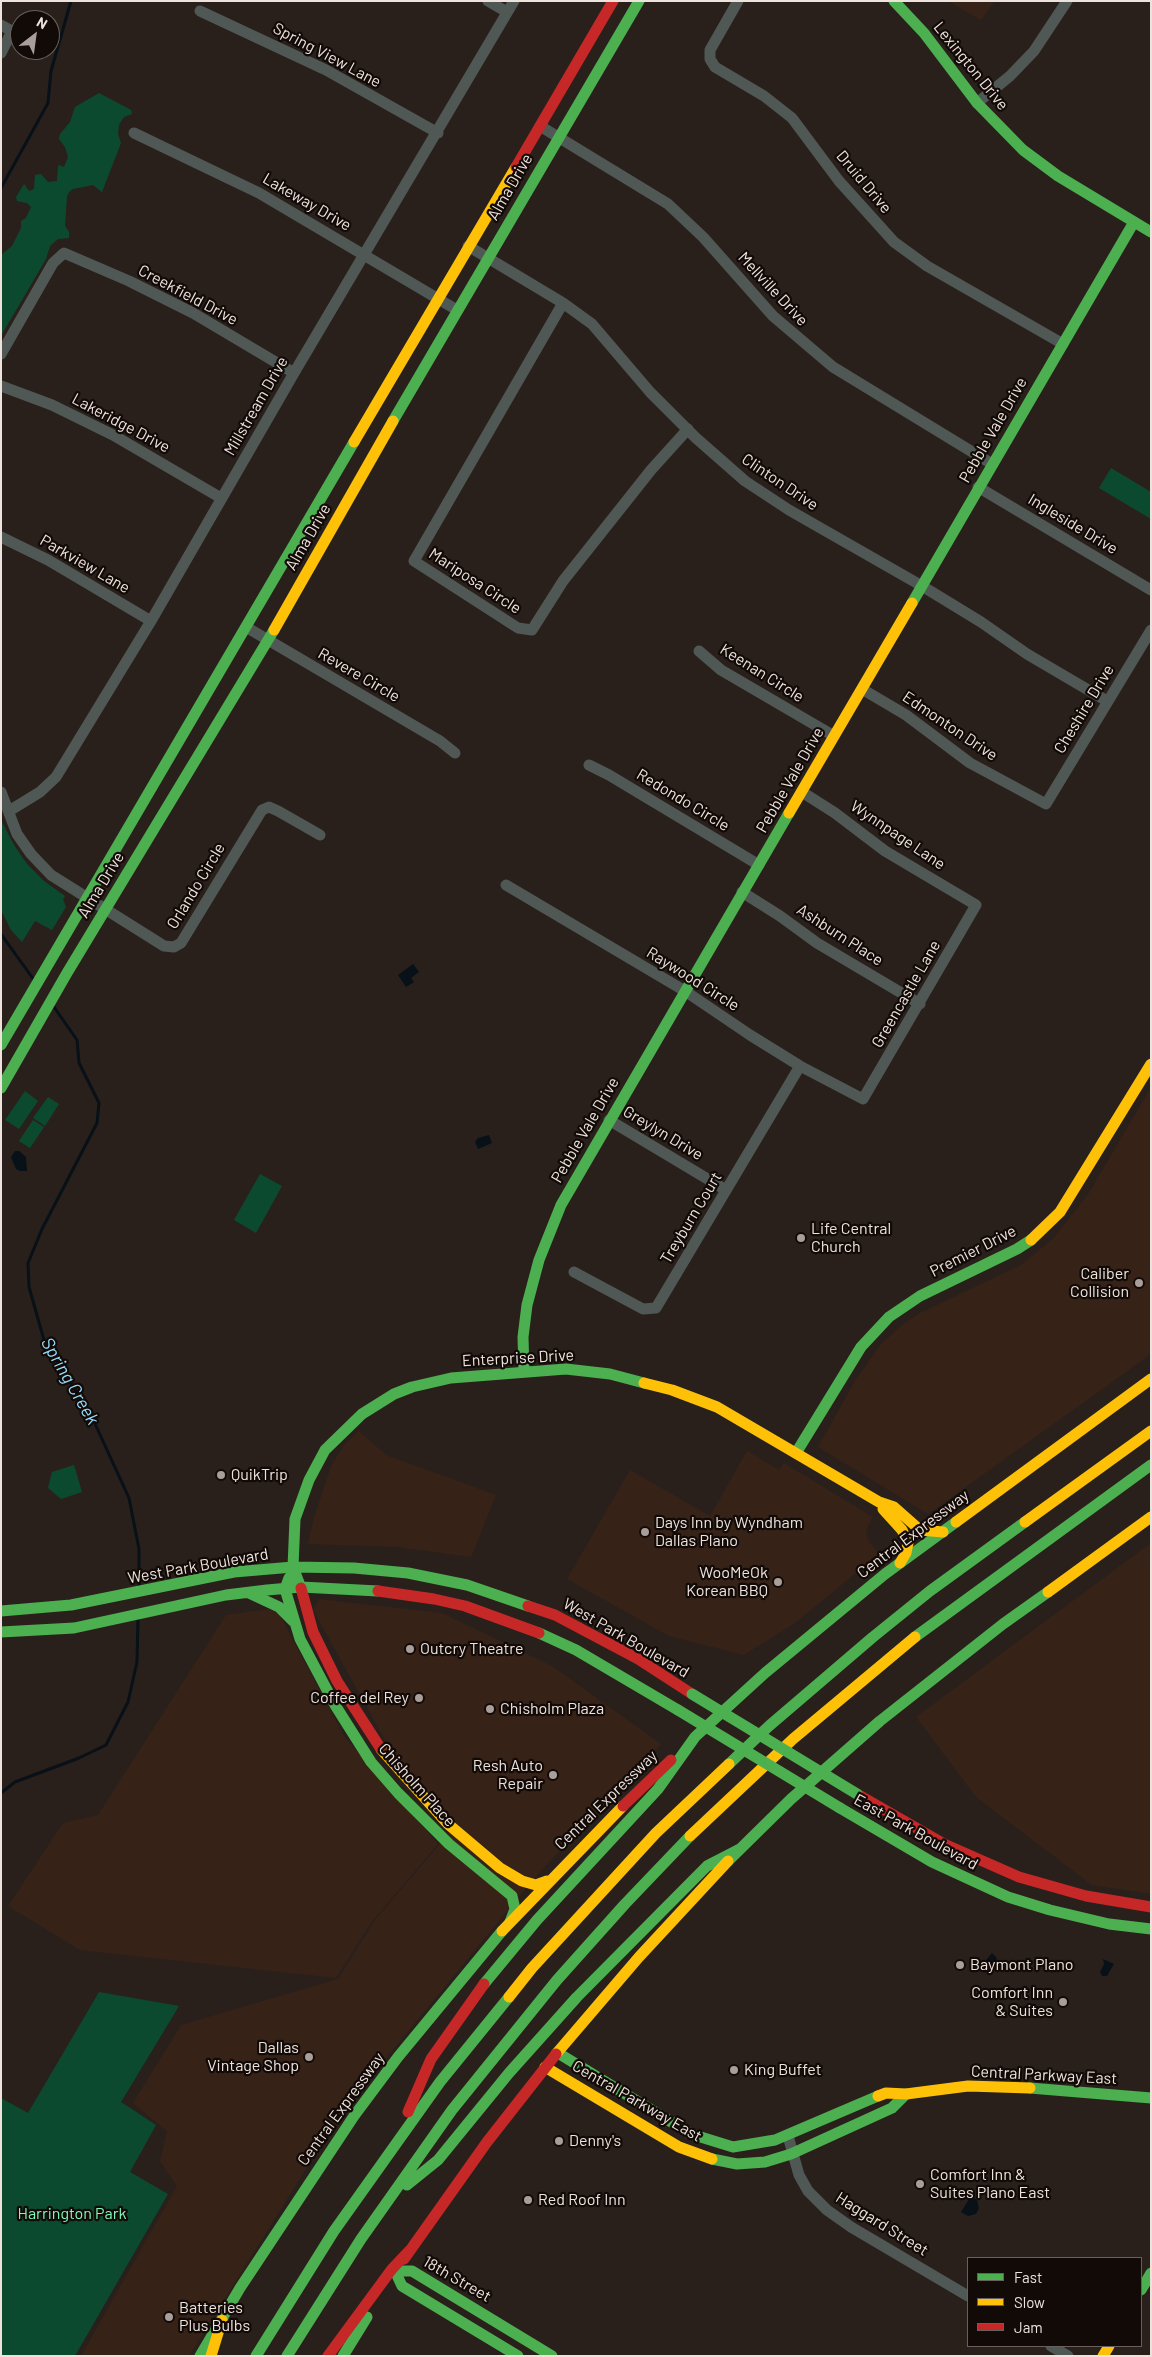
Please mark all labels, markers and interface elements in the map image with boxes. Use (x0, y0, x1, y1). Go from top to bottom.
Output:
north arrow (10, 10, 60, 60)
text: N (34, 13, 51, 32)
street label: Lexington Drive (930, 18, 1012, 114)
street label: Spring View Lane (270, 19, 384, 91)
street label: Druid Drive (832, 147, 896, 217)
street label: Alma Drive (483, 150, 537, 224)
street label: Lakeway Drive (259, 169, 355, 235)
street label: Mellville Drive (734, 248, 812, 330)
street label: Creekfield Drive (135, 261, 241, 329)
street label: Millstream Drive (220, 353, 292, 459)
street label: Pebble Vale Drive (955, 374, 1031, 486)
street label: Lakeridge Drive (69, 389, 173, 457)
street label: Clinton Drive (738, 449, 822, 515)
street label: Ingleside Drive (1025, 490, 1121, 558)
street label: Alma Drive (281, 500, 335, 574)
street label: Parkview Lane (37, 531, 133, 597)
street label: Mariposa Circle (425, 544, 525, 618)
street label: Keenan Circle (717, 640, 807, 706)
street label: Revere Circle (315, 644, 403, 706)
street label: Cheshire Drive (1050, 661, 1118, 757)
street label: Edmonton Drive (899, 687, 1001, 765)
street label: Pebble Vale Drive (752, 724, 828, 836)
street label: Redondo Circle (633, 765, 733, 835)
street label: Wynnpage Lane (847, 796, 949, 874)
street label: Orlando Circle (163, 840, 229, 932)
street label: Alma Drive (74, 848, 128, 922)
street label: Ashburn Place (793, 900, 887, 970)
street label: Greencastle Lane (867, 937, 945, 1051)
street label: Raywood Circle (643, 943, 743, 1015)
street label: Pebble Vale Drive (547, 1074, 623, 1186)
street label: Greylyn Drive (620, 1102, 706, 1164)
street label: Treyburn Court (656, 1169, 726, 1267)
place label: Life Central Church (811, 1219, 891, 1257)
street label: Premier Drive (927, 1221, 1019, 1281)
marker: Life Central Church (795, 1232, 807, 1244)
place label: Caliber Collision (1070, 1264, 1129, 1302)
marker: Caliber Collision (1133, 1277, 1145, 1289)
water label: Spring Creek (36, 1334, 104, 1428)
street label: Enterprise Drive (462, 1345, 574, 1371)
place label: QuikTrip (231, 1465, 288, 1485)
marker: QuikTrip (215, 1469, 227, 1481)
street label: Central Expressway (853, 1486, 973, 1582)
place label: Days Inn by Wyndham Dallas Plano (655, 1513, 803, 1551)
marker: Days Inn by Wyndham Dallas Plano (639, 1526, 651, 1538)
street label: West Park Boulevard (126, 1544, 270, 1588)
place label: WooMeOk Korean BBQ (686, 1563, 768, 1601)
marker: WooMeOk Korean BBQ (772, 1576, 784, 1588)
street label: West Park Boulevard (560, 1594, 692, 1682)
place label: Outcry Theatre (420, 1639, 524, 1659)
marker: Outcry Theatre (404, 1643, 416, 1655)
place label: Coffee del Rey (310, 1688, 409, 1708)
marker: Coffee del Rey (413, 1692, 425, 1704)
place label: Chisholm Plaza (500, 1699, 604, 1719)
marker: Chisholm Plaza (484, 1703, 496, 1715)
street label: Chisholm Place (375, 1739, 459, 1831)
street label: Central Expressway (551, 1746, 661, 1854)
place label: Resh Auto Repair (473, 1756, 543, 1794)
marker: Resh Auto Repair (547, 1769, 559, 1781)
street label: East Park Boulevard (851, 1790, 981, 1874)
place label: Baymont Plano (970, 1955, 1073, 1975)
marker: Baymont Plano (954, 1959, 966, 1971)
place label: Comfort Inn & Suites (971, 1983, 1053, 2021)
marker: Comfort Inn & Suites (1057, 1996, 1069, 2008)
place label: Dallas Vintage Shop (207, 2038, 299, 2076)
street label: Central Expressway (293, 2049, 389, 2169)
marker: Dallas Vintage Shop (303, 2051, 315, 2063)
street label: Central Parkway East (569, 2056, 705, 2146)
place label: King Buffet (744, 2060, 822, 2080)
street label: Central Parkway East (970, 2062, 1118, 2088)
marker: King Buffet (728, 2064, 740, 2076)
place label: Denny's (569, 2131, 621, 2151)
marker: Denny's (553, 2135, 565, 2147)
place label: Comfort Inn & Suites Plano East (930, 2165, 1050, 2203)
marker: Comfort Inn & Suites Plano East (914, 2178, 926, 2190)
street label: Haggard Street (832, 2188, 932, 2260)
place label: Red Roof Inn (538, 2190, 626, 2210)
marker: Red Roof Inn (522, 2194, 534, 2206)
park label: Harrington Park (17, 2204, 127, 2224)
street label: 18th Street (420, 2252, 494, 2306)
legend (967, 2257, 1142, 2347)
text: Fast (1014, 2268, 1042, 2286)
text: Slow (1014, 2293, 1045, 2311)
place label: Batteries Plus Bulbs (179, 2298, 250, 2336)
marker: Batteries Plus Bulbs (163, 2311, 175, 2323)
text: Jam (1014, 2318, 1043, 2336)

